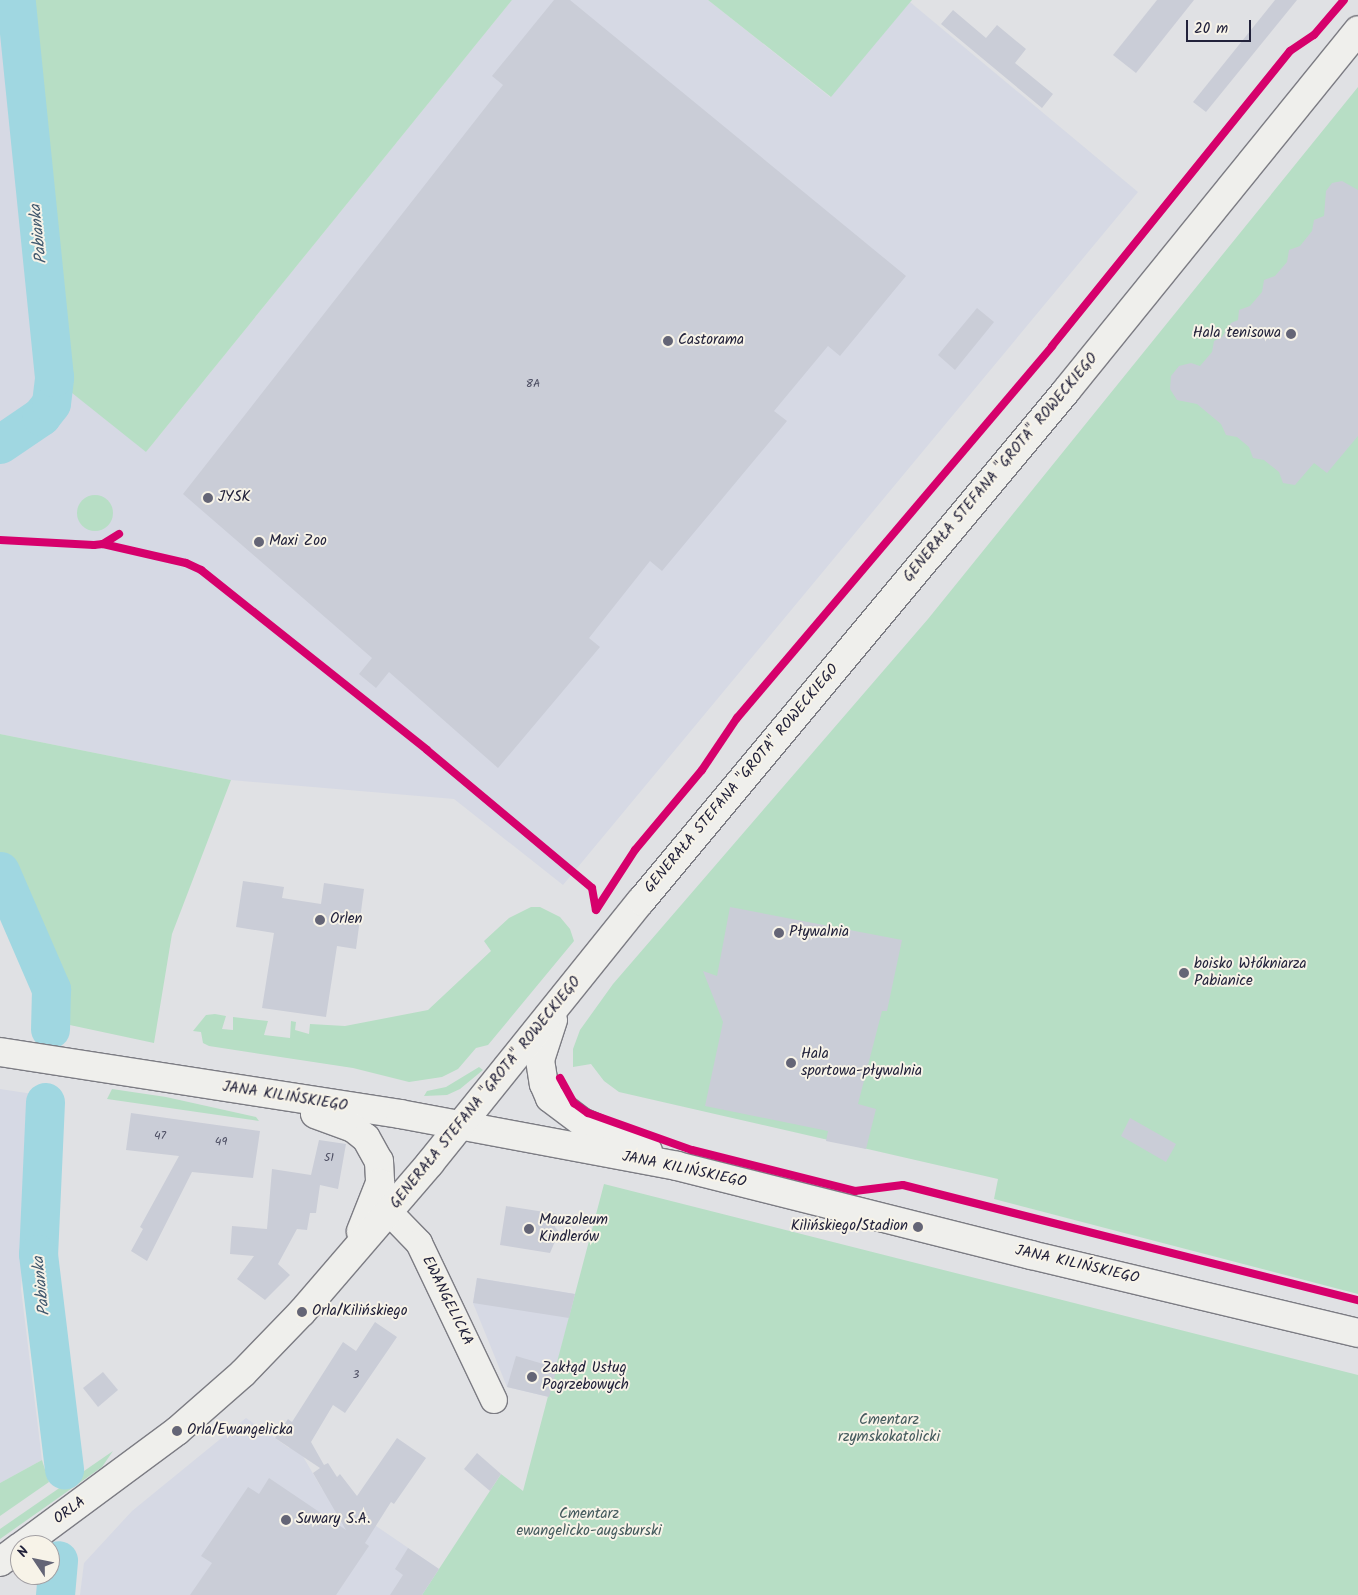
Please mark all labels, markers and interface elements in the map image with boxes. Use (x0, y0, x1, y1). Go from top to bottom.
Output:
scale bar (1188, 10, 1253, 42)
text: 20 m (1194, 17, 1228, 41)
water label: Pabianka (26, 203, 52, 265)
place label: Hala tenisowa (1193, 325, 1281, 343)
marker: Hala tenisowa (1285, 328, 1297, 340)
place label: Castorama (678, 332, 744, 350)
marker: Castorama (662, 335, 674, 347)
street label: GENERAŁA STEFANA "GROTA" ROWECKIEGO (900, 350, 1102, 586)
house number: 8A (526, 377, 540, 391)
place label: JYSK (218, 489, 250, 507)
marker: JYSK (202, 492, 214, 504)
place label: Maxi Zoo (269, 533, 327, 551)
marker: Maxi Zoo (253, 536, 265, 548)
street label: GENERAŁA STEFANA "GROTA" ROWECKIEGO (641, 661, 843, 897)
place label: Orlen (330, 911, 363, 929)
marker: Orlen (314, 914, 326, 926)
place label: Pływalnia (789, 924, 849, 942)
marker: Pływalnia (773, 927, 785, 939)
place label: boisko Włókniarza Pabianice (1194, 955, 1307, 990)
marker: boisko Włókniarza Pabianice (1178, 967, 1190, 979)
street label: GENERAŁA STEFANA "GROTA" ROWECKIEGO (387, 974, 585, 1212)
place label: Hala sportowa-pływalnia (801, 1045, 922, 1080)
marker: Hala sportowa-pływalnia (785, 1057, 797, 1069)
street label: JANA KILIŃSKIEGO (221, 1078, 349, 1116)
house number: 47 (154, 1129, 166, 1143)
house number: 49 (215, 1135, 227, 1149)
street label: JANA KILIŃSKIEGO (620, 1148, 748, 1192)
house number: 51 (324, 1151, 334, 1165)
place label: Mauzoleum Kindlerów (539, 1211, 608, 1246)
place label: Kilińskiego/Stadion (791, 1218, 908, 1236)
marker: Kilińskiego/Stadion (912, 1221, 924, 1233)
marker: Mauzoleum Kindlerów (523, 1223, 535, 1235)
street label: JANA KILIŃSKIEGO (1013, 1242, 1141, 1288)
street label: EWANGELICKA (418, 1253, 476, 1349)
water label: Pabianka (29, 1255, 55, 1317)
place label: Orla/Kilińskiego (312, 1303, 408, 1321)
marker: Orla/Kilińskiego (296, 1306, 308, 1318)
place label: Zakłąd Usług Pogrzebowych (542, 1359, 629, 1394)
house number: 3 (353, 1368, 359, 1382)
marker: Zakłąd Usług Pogrzebowych (526, 1371, 538, 1383)
park label: Cmentarz rzymskokatolicki (838, 1411, 940, 1446)
place label: Orla/Ewangelicka (187, 1422, 293, 1440)
marker: Orla/Ewangelicka (171, 1425, 183, 1437)
street label: ORLA (50, 1493, 90, 1529)
park label: Cmentarz ewangelicko-augsburski (516, 1505, 662, 1540)
place label: Suwary S.A. (296, 1511, 371, 1529)
marker: Suwary S.A. (280, 1514, 292, 1526)
north arrow (10, 1535, 60, 1585)
text: N (12, 1542, 35, 1562)

